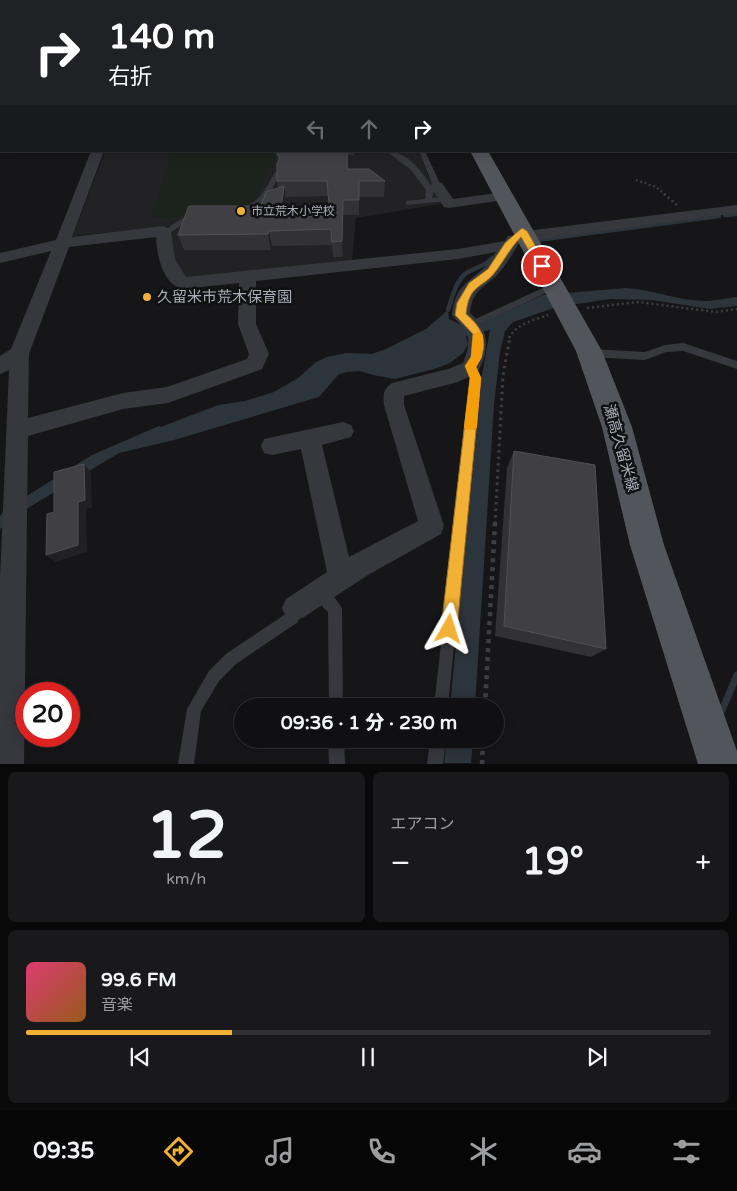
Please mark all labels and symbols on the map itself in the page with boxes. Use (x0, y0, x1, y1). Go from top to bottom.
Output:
place label: 市立荒木小学校 (251, 204, 335, 218)
marker: 市立荒木小学校 (235, 205, 247, 217)
pin (521, 245, 563, 287)
place label: 久留米市荒木保育園 (157, 288, 292, 306)
marker: 久留米市荒木保育園 (141, 291, 153, 303)
street label: 瀬高久留米線 (600, 402, 642, 494)
position arrow (422, 602, 474, 654)
speed limit sign: 20 (15, 682, 80, 747)

